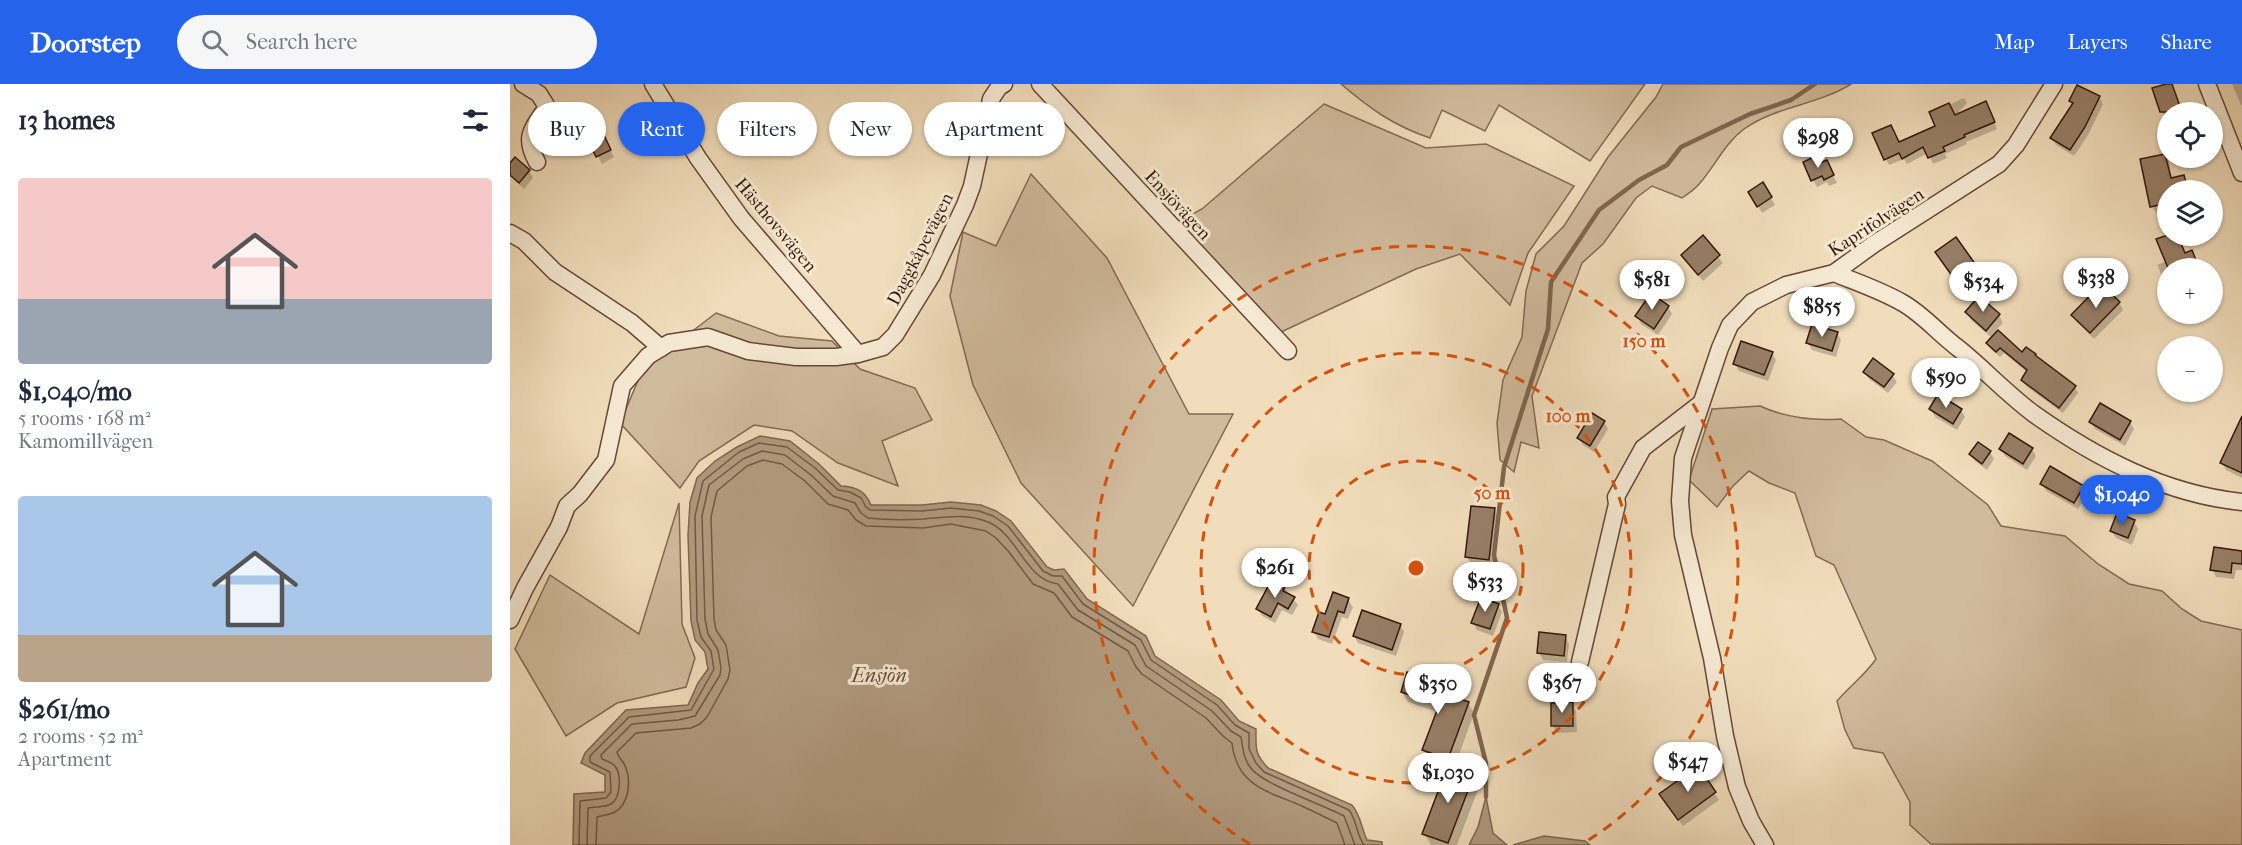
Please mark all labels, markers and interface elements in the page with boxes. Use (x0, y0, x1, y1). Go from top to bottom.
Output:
search box (177, 15, 597, 69)
text: Doorstep (30, 26, 141, 59)
icon: search (198, 26, 231, 59)
text: Search here (246, 29, 357, 55)
text: Map (1994, 30, 2035, 54)
text: Layers (2068, 30, 2127, 54)
text: Share (2160, 30, 2212, 54)
chip: Buy (528, 102, 606, 156)
chip: Rent (618, 102, 705, 156)
chip: Filters (717, 102, 817, 156)
chip: New (829, 102, 912, 156)
chip: Apartment (924, 102, 1065, 156)
map controls (2157, 102, 2223, 402)
button: locate (2157, 102, 2223, 168)
icon: filters (459, 104, 492, 137)
text: 13 homes (18, 105, 115, 136)
pin: $298 (1782, 118, 1854, 169)
text: $298 (1797, 126, 1839, 149)
street label: Ensjövägen (1140, 166, 1216, 245)
street label: Hästhovsvägen (730, 174, 821, 277)
button: layers (2157, 180, 2223, 246)
street label: Kaprifolvägen (1825, 183, 1928, 261)
street label: Daggkåpevägen (883, 189, 958, 309)
icon: home (201, 217, 309, 325)
pin: $338 (2060, 258, 2132, 309)
button: + (2157, 258, 2223, 324)
pin: $581 (1616, 260, 1688, 311)
pin: $534 (1947, 262, 2019, 313)
text: $338 (2077, 266, 2115, 289)
text: $581 (1634, 268, 1670, 291)
text: $534 (1963, 270, 2003, 293)
pin: $855 (1786, 287, 1858, 338)
text: $855 (1803, 295, 1841, 318)
text: 150 m (1623, 331, 1666, 352)
button: − (2157, 336, 2223, 402)
pin: $590 (1910, 358, 1982, 409)
text: $590 (1925, 366, 1967, 389)
text: $1,040/mo (18, 376, 132, 407)
text: 100 m (1545, 406, 1592, 427)
text: 5 rooms · 168 m² (18, 407, 151, 430)
text: Kamomillvägen (18, 430, 153, 453)
pin: $1,040 (2073, 475, 2171, 526)
text: 50 m (1474, 483, 1511, 504)
text: $1,040 (2094, 483, 2150, 506)
icon: home (201, 535, 309, 643)
pin: $261 (1239, 548, 1311, 599)
text: $261 (1255, 556, 1295, 579)
centre of rings (1406, 558, 1426, 578)
pin: $533 (1449, 562, 1521, 613)
text: $533 (1467, 570, 1503, 593)
pin: $367 (1526, 663, 1598, 714)
water label: Ensjön (850, 664, 907, 687)
pin: $350 (1402, 664, 1474, 715)
text: $367 (1542, 671, 1582, 694)
text: $350 (1419, 672, 1457, 695)
text: $261/mo (18, 694, 110, 725)
text: 2 rooms · 52 m² (18, 725, 143, 748)
pin: $547 (1652, 742, 1724, 793)
text: Apartment (18, 748, 112, 771)
text: $547 (1668, 750, 1708, 773)
pin: $1,030 (1399, 753, 1497, 804)
text: $1,030 (1422, 761, 1474, 784)

